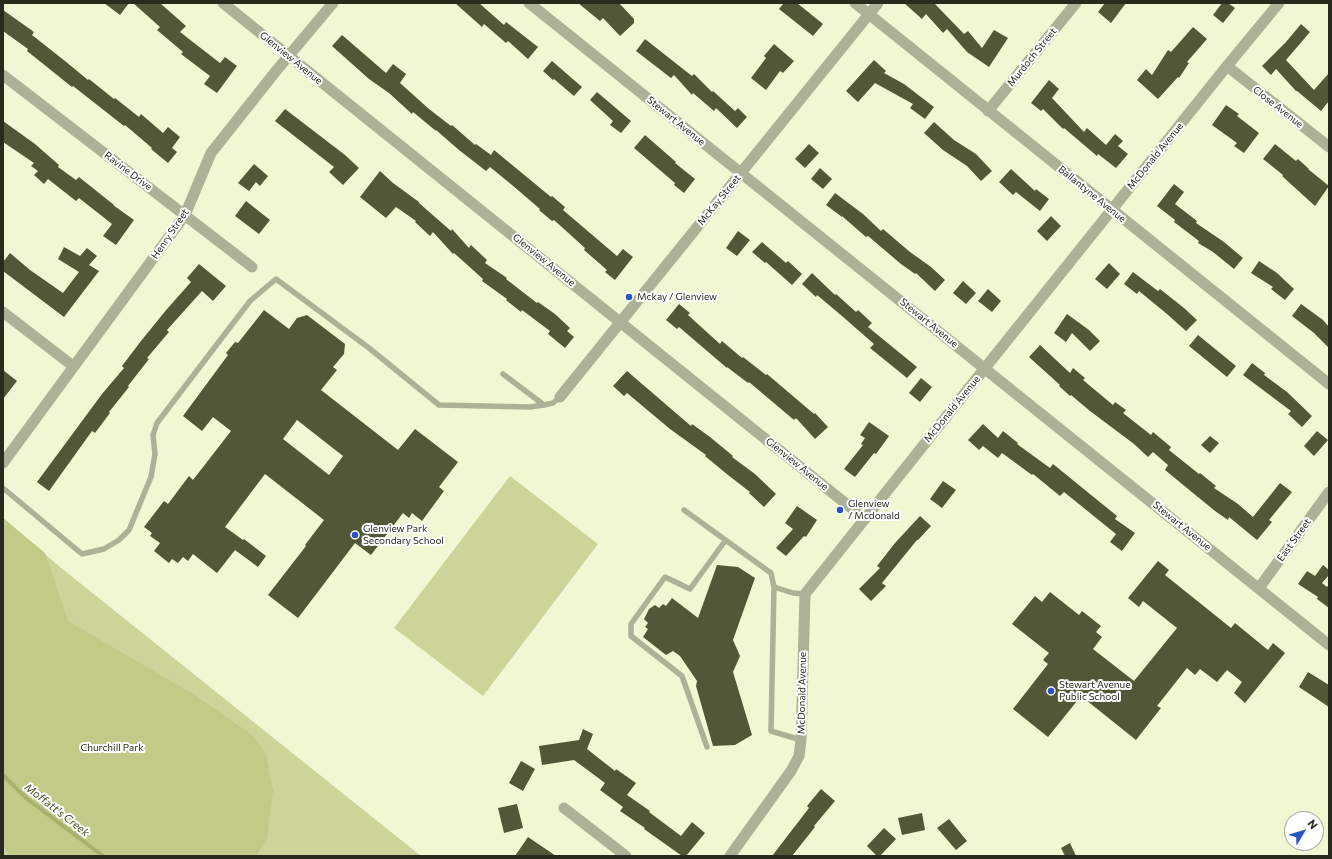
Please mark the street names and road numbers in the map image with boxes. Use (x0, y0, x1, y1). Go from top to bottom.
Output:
street label: Murdoch Street (1005, 25, 1059, 89)
street label: Glenview Avenue (257, 29, 325, 87)
street label: Close Avenue (1251, 84, 1305, 130)
street label: Stewart Avenue (644, 94, 708, 148)
street label: McDonald Avenue (1124, 120, 1186, 192)
street label: Ravine Drive (102, 149, 154, 193)
street label: Ballantyne Avenue (1056, 163, 1128, 225)
street label: McKay Street (695, 172, 743, 228)
street label: Henry Street (149, 207, 191, 261)
street label: Glenview Avenue (510, 231, 578, 289)
street label: Stewart Avenue (897, 296, 961, 350)
street label: McDonald Avenue (921, 373, 983, 445)
street label: Glenview Avenue (763, 435, 831, 493)
street label: Stewart Avenue (1150, 499, 1214, 553)
street label: East Street (1274, 516, 1314, 564)
street label: McDonald Avenue (795, 652, 809, 734)

